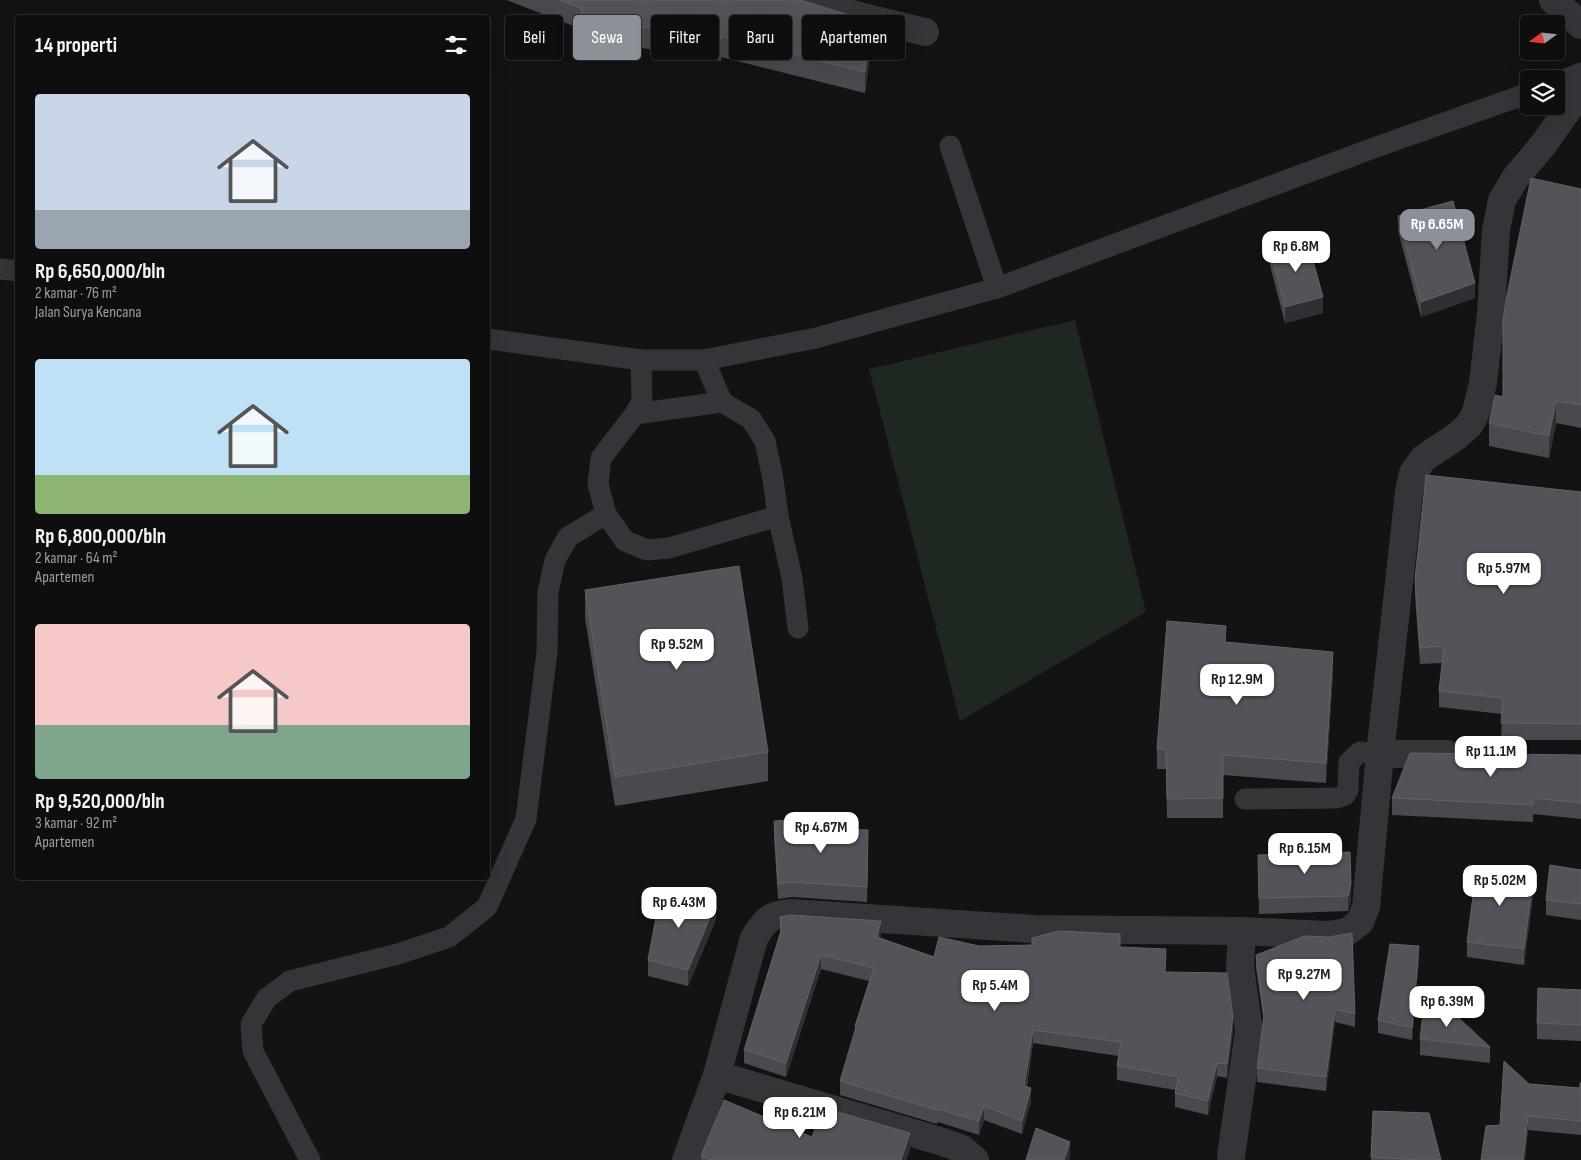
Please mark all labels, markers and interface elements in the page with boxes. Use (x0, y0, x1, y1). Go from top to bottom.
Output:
chip: Beli (505, 15, 563, 60)
chip: Sewa (573, 15, 641, 60)
chip: Filter (651, 15, 719, 60)
chip: Baru (729, 15, 792, 60)
chip: Apartemen (802, 15, 905, 60)
north arrow (1520, 15, 1565, 60)
map controls (1520, 15, 1565, 115)
icon: filters (442, 31, 470, 59)
text: 14 properti (35, 33, 117, 58)
button: layers (1520, 70, 1565, 115)
icon: home (208, 126, 298, 216)
pin: Rp 6.65M (1385, 208, 1489, 251)
text: Rp 6.65M (1411, 215, 1463, 234)
pin: Rp 6.8M (1250, 230, 1342, 273)
text: Rp 6.8M (1273, 237, 1319, 256)
text: Rp 6,650,000/bln (35, 259, 165, 284)
text: 2 kamar · 76 m² (35, 284, 117, 303)
text: Jalan Surya Kencana (35, 303, 141, 322)
icon: home (208, 391, 298, 481)
text: Rp 6,800,000/bln (35, 524, 166, 549)
text: 2 kamar · 64 m² (35, 549, 117, 568)
pin: Rp 5.97M (1452, 552, 1556, 595)
text: Rp 5.97M (1478, 559, 1530, 578)
text: Apartemen (35, 568, 94, 587)
pin: Rp 9.52M (625, 628, 729, 671)
text: Rp 9.52M (651, 635, 703, 654)
icon: home (208, 656, 298, 746)
pin: Rp 12.9M (1185, 664, 1289, 706)
text: Rp 12.9M (1211, 670, 1263, 689)
pin: Rp 11.1M (1439, 736, 1543, 778)
text: Rp 11.1M (1466, 742, 1516, 761)
text: Rp 9,520,000/bln (35, 789, 165, 814)
pin: Rp 4.67M (769, 812, 873, 854)
text: 3 kamar · 92 m² (35, 814, 117, 833)
text: Rp 4.67M (795, 818, 847, 837)
pin: Rp 6.15M (1253, 832, 1357, 875)
text: Apartemen (35, 833, 94, 852)
text: Rp 6.15M (1279, 839, 1331, 858)
pin: Rp 5.02M (1448, 864, 1552, 907)
text: Rp 5.02M (1474, 871, 1526, 890)
pin: Rp 6.43M (627, 886, 731, 929)
text: Rp 6.43M (652, 893, 706, 912)
pin: Rp 9.27M (1252, 958, 1356, 1001)
text: Rp 9.27M (1278, 965, 1330, 984)
pin: Rp 5.4M (949, 970, 1041, 1012)
text: Rp 5.4M (972, 976, 1018, 995)
pin: Rp 6.39M (1395, 986, 1499, 1028)
text: Rp 6.39M (1420, 992, 1474, 1011)
pin: Rp 6.21M (748, 1096, 852, 1139)
text: Rp 6.21M (774, 1103, 826, 1122)

